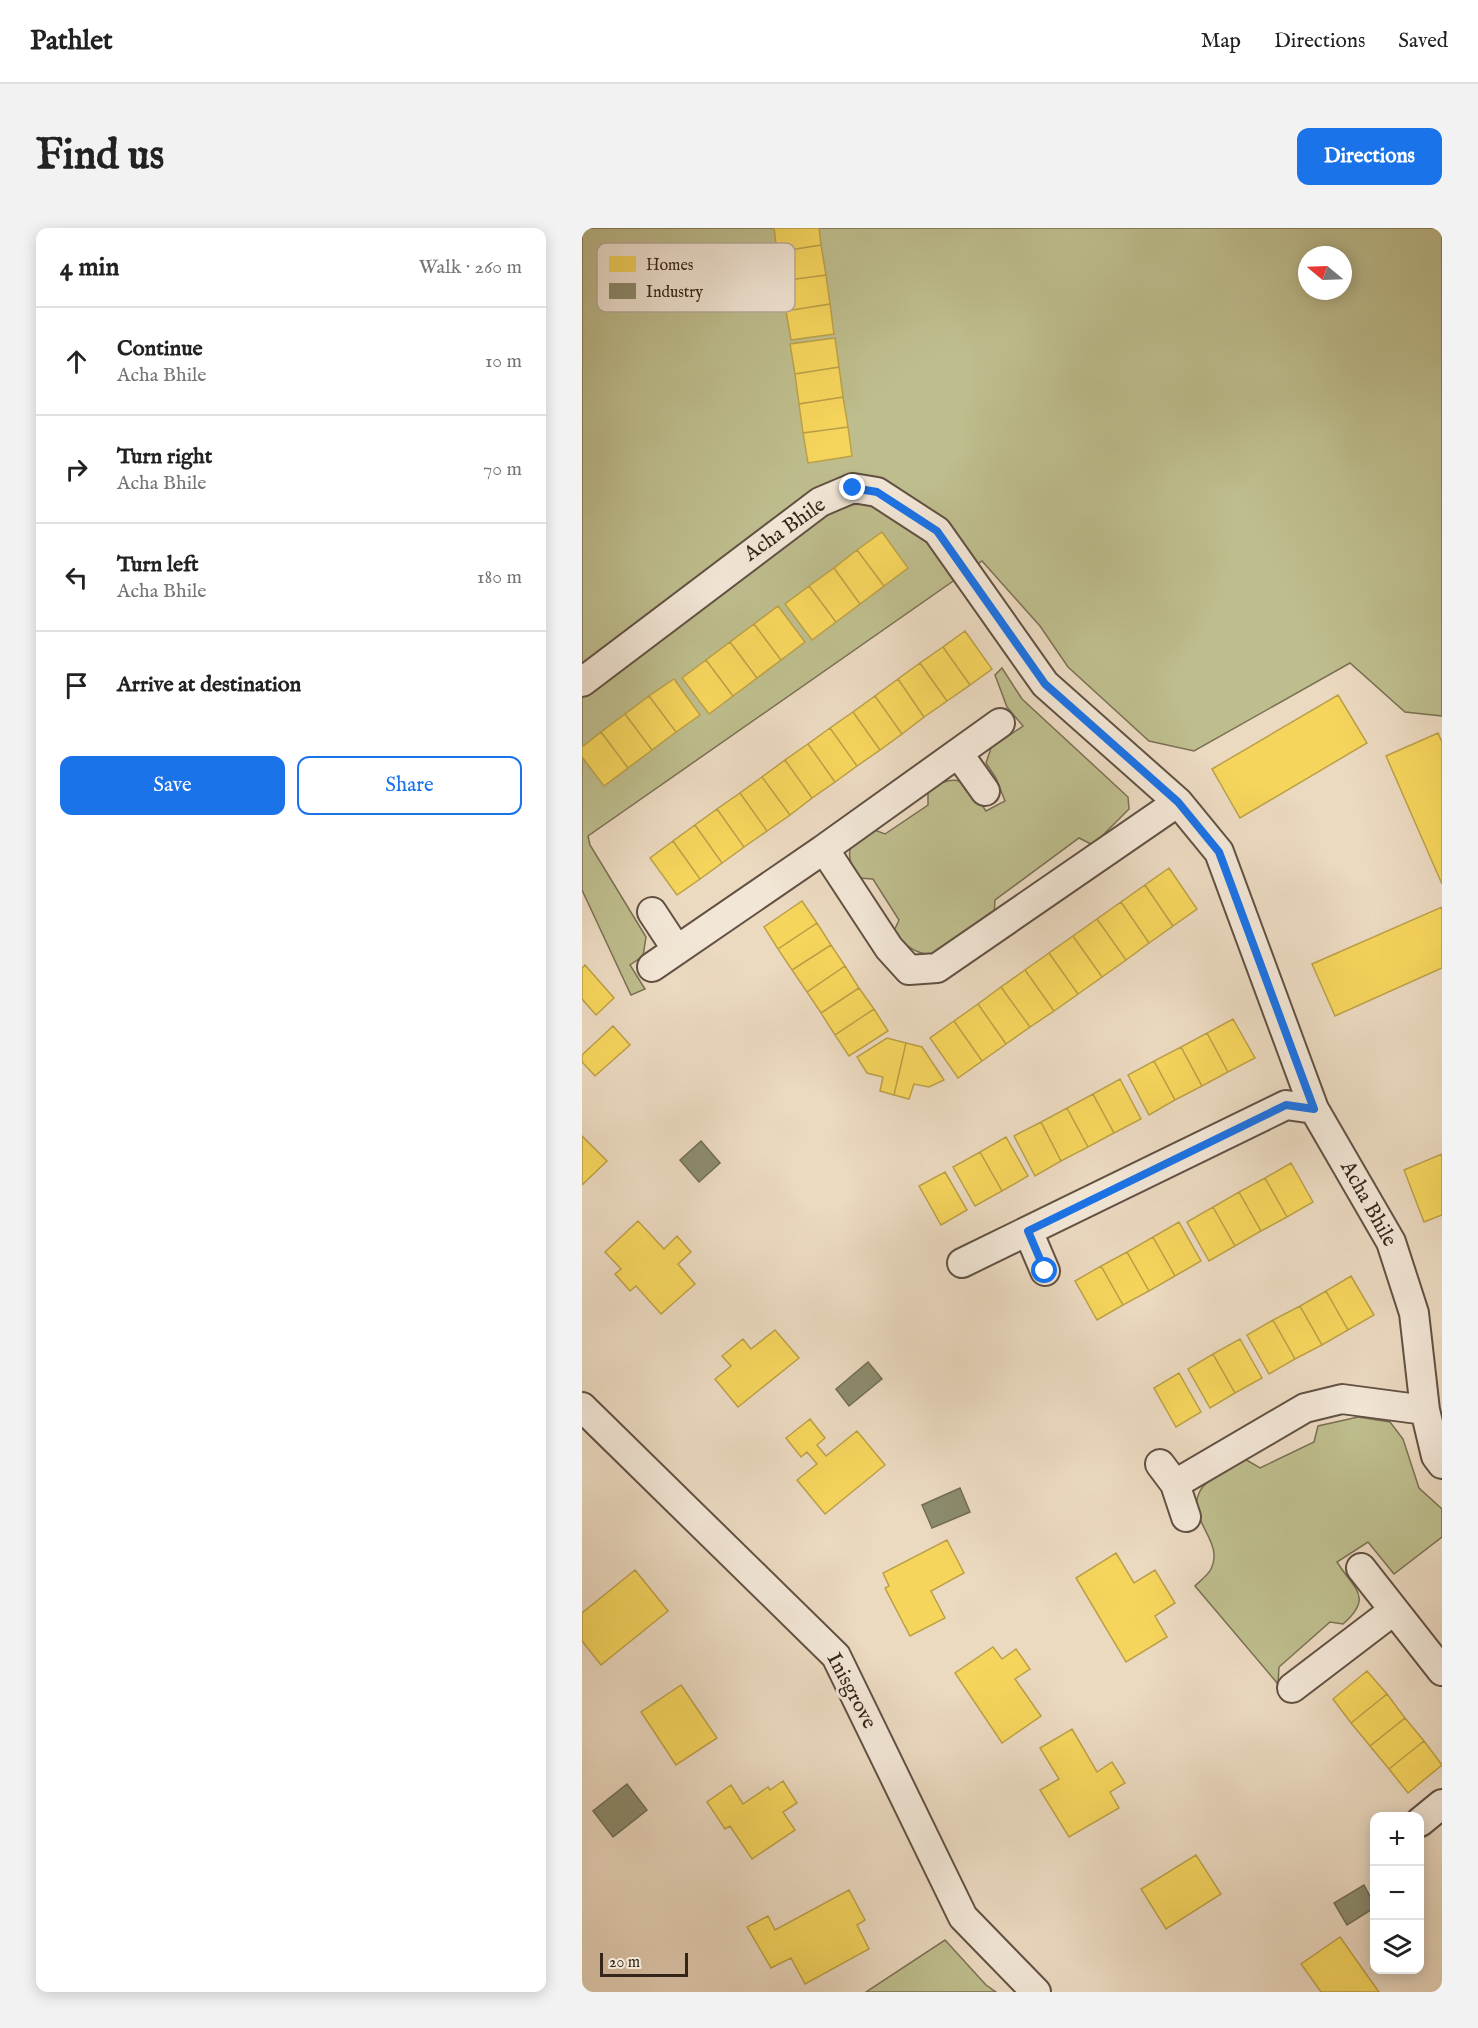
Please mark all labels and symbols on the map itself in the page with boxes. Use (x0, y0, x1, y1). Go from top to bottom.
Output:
legend (597, 243, 795, 312)
north arrow (1298, 246, 1352, 300)
text: Homes (646, 256, 694, 276)
text: Industry (646, 283, 703, 303)
route end (839, 474, 865, 500)
street label: Acha Bhile (738, 492, 832, 569)
street label: Acha Bhile (1333, 1155, 1403, 1252)
route start (1031, 1257, 1057, 1283)
street label: Inisgrove (820, 1648, 882, 1734)
scale bar (600, 1950, 688, 1978)

